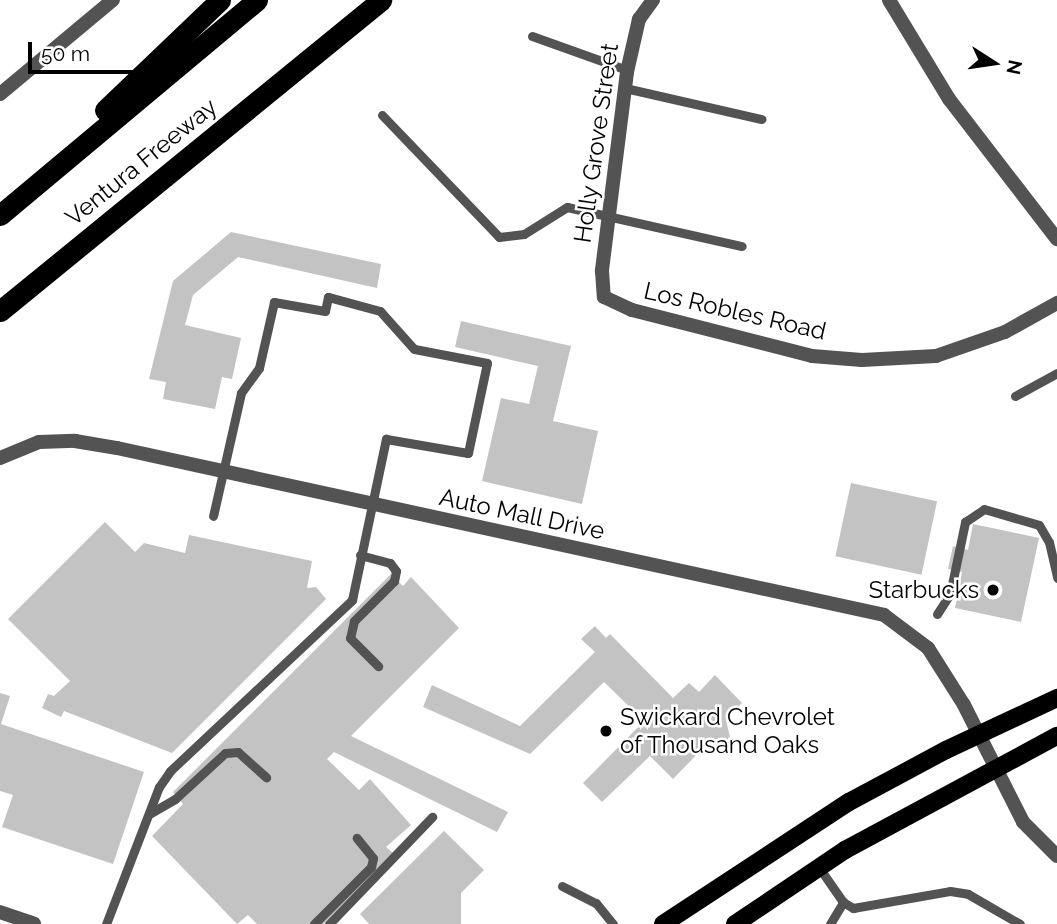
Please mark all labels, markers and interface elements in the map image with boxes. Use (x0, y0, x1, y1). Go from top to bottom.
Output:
scale bar (32, 28, 184, 72)
north arrow (959, 28, 1029, 98)
text: 50 m (41, 41, 90, 66)
street label: Holly Grove Street (568, 41, 624, 245)
text: N (1002, 58, 1027, 77)
street label: Ventura Freeway (59, 92, 223, 232)
street label: Los Robles Road (641, 276, 829, 346)
street label: Auto Mall Drive (436, 482, 608, 546)
place label: Starbucks (869, 576, 979, 604)
marker: Starbucks (985, 582, 1001, 598)
place label: Swickard Chevrolet of Thousand Oaks (620, 703, 835, 759)
marker: Swickard Chevrolet of Thousand Oaks (598, 723, 614, 739)

